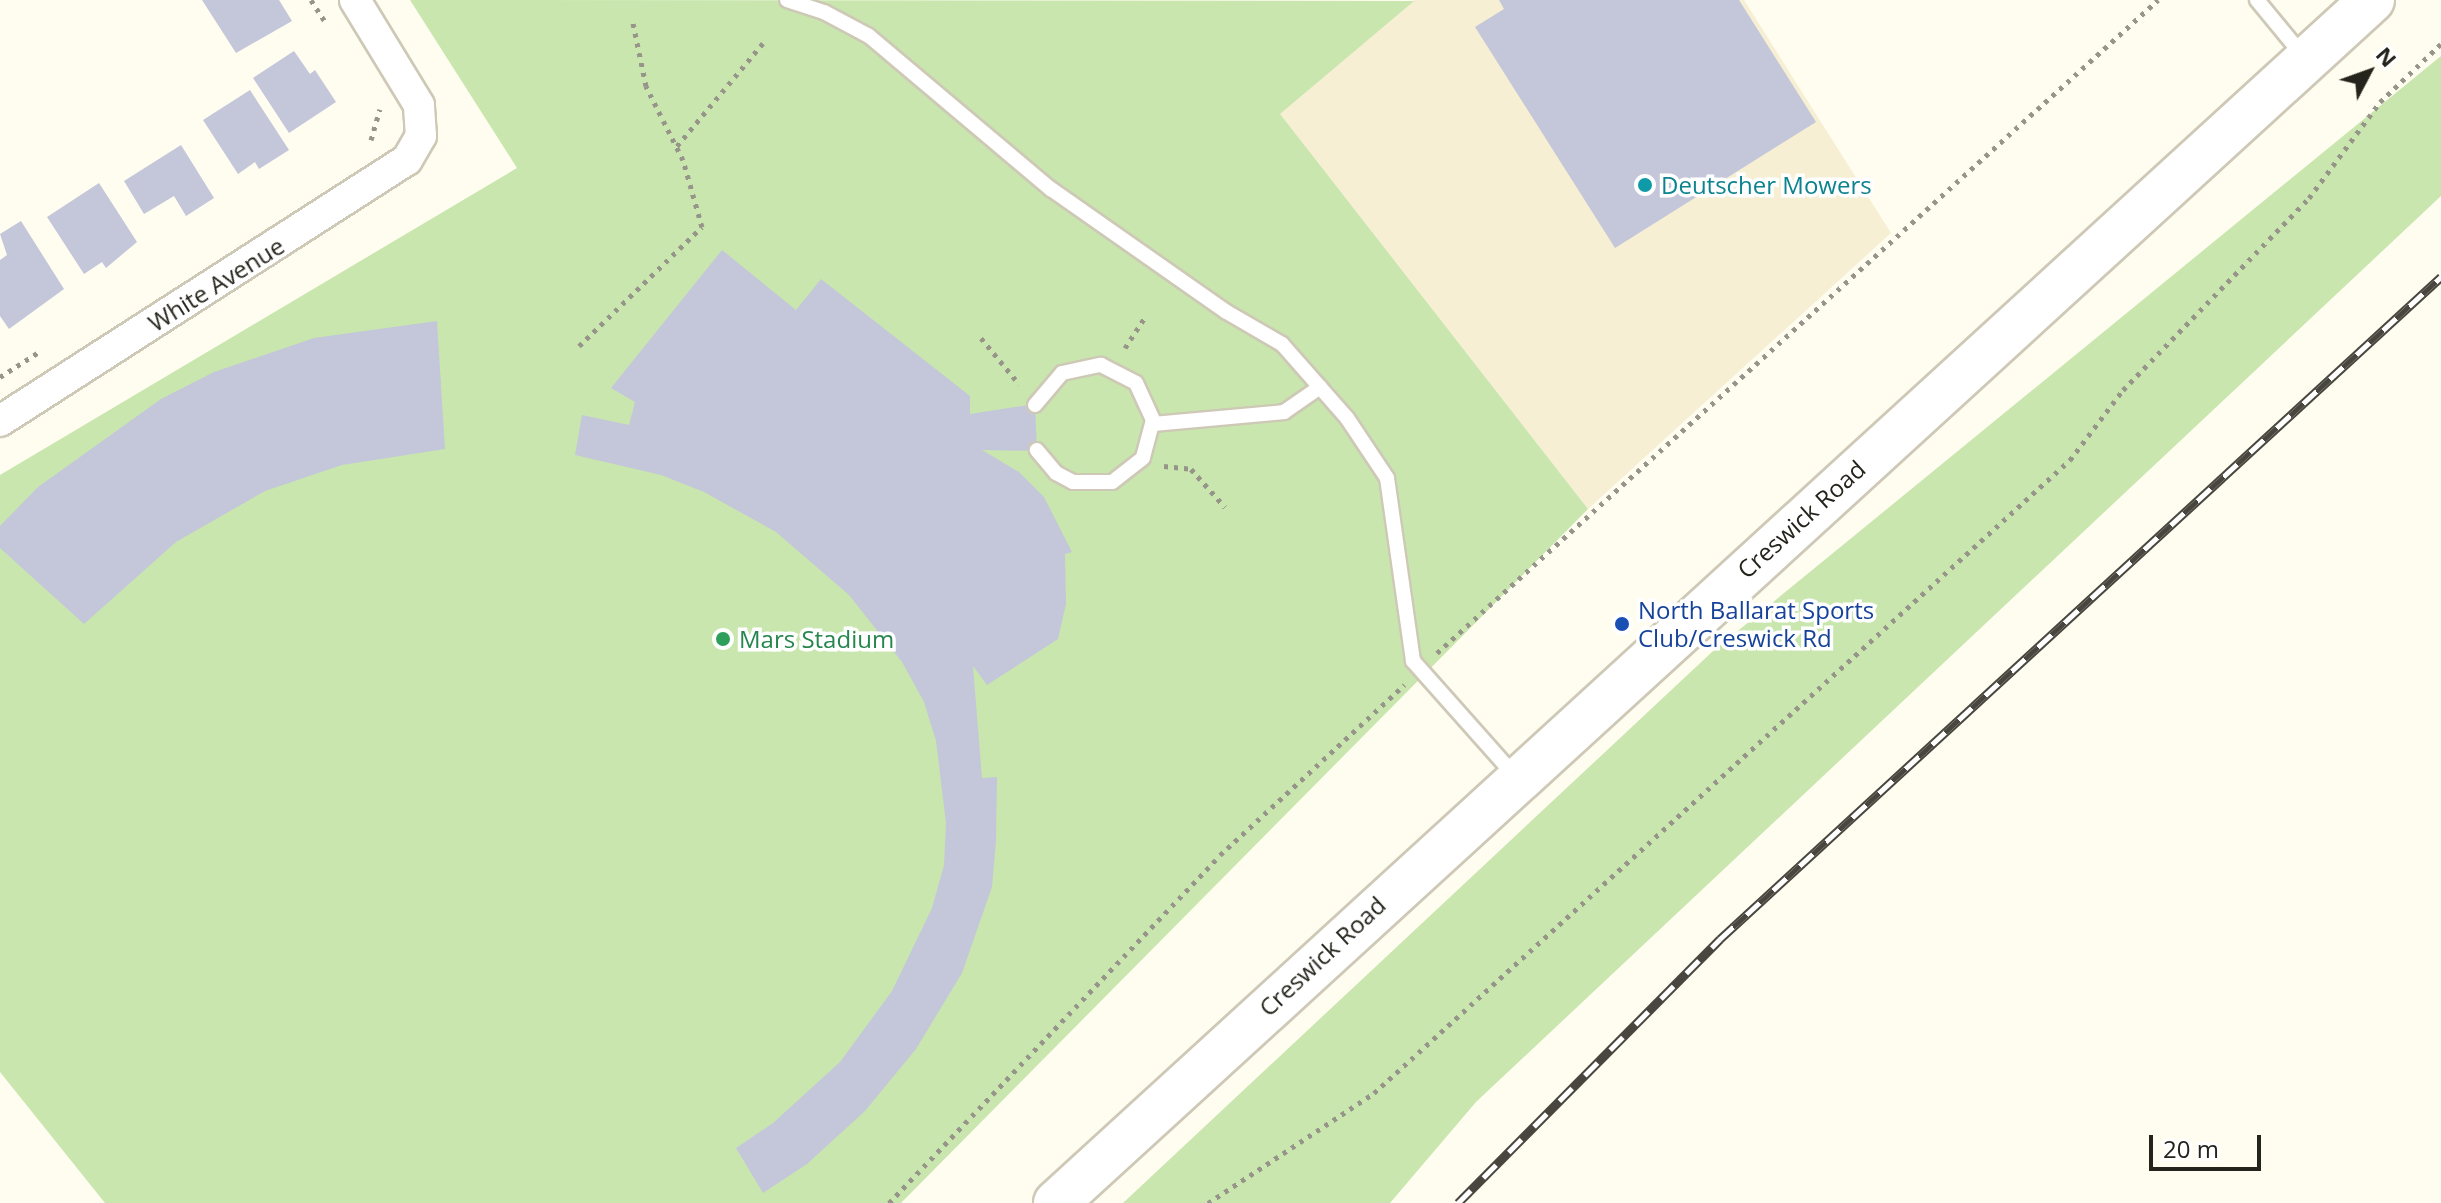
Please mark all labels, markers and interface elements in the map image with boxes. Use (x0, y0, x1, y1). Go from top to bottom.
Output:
north arrow (2329, 32, 2409, 112)
text: N (2370, 40, 2404, 73)
place label: Deutscher Mowers (1661, 171, 1872, 199)
marker: Deutscher Mowers (1636, 176, 1654, 194)
street label: White Avenue (143, 231, 289, 337)
street label: Creswick Road (1731, 454, 1871, 584)
place label: North Ballarat Sports Club/Creswick Rd (1638, 596, 1874, 652)
marker: North Ballarat Sports Club/Creswick Rd (1613, 615, 1631, 633)
place label: Mars Stadium (739, 625, 894, 653)
marker: Mars Stadium (714, 630, 732, 648)
street label: Creswick Road (1253, 890, 1391, 1022)
scale bar (2153, 1119, 2265, 1169)
text: 20 m (2163, 1132, 2219, 1165)

